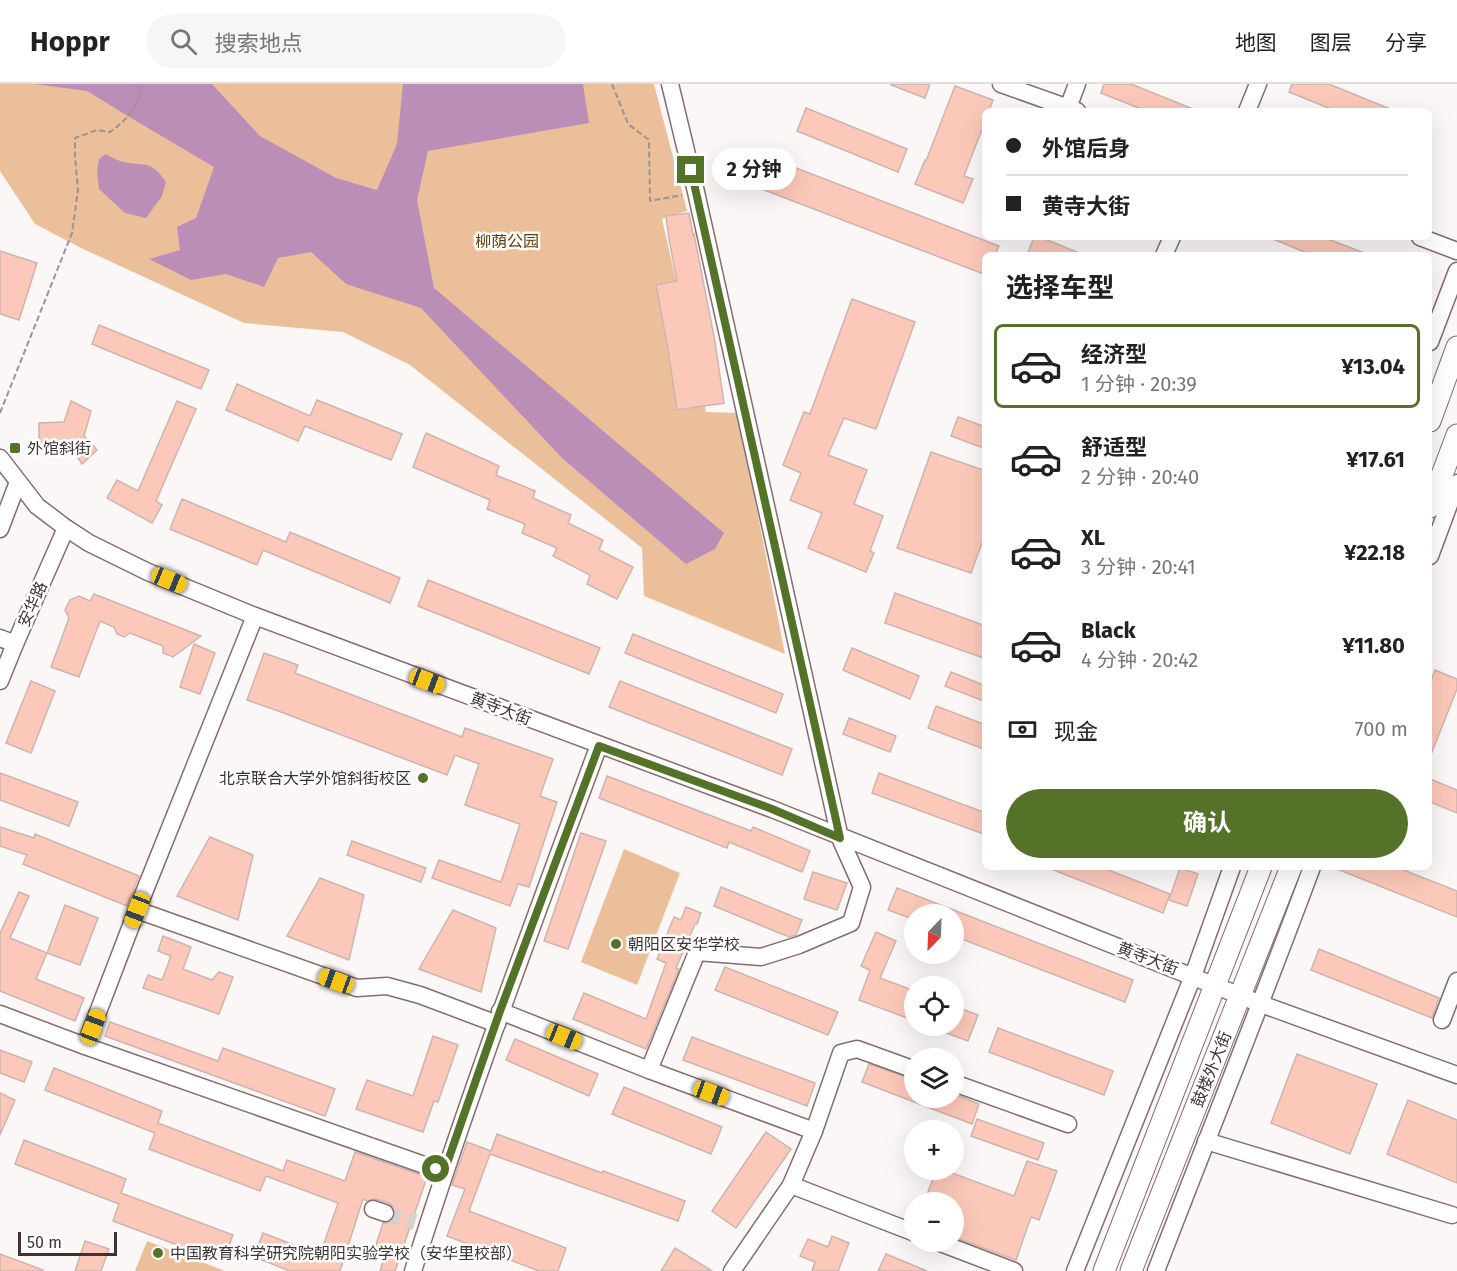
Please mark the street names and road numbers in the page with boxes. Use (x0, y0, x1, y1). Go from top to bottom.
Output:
street label: 安华路 (14, 578, 51, 630)
street label: 黄寺大街 (468, 688, 534, 729)
street label: 黄寺大街 (1115, 938, 1181, 979)
street label: 鼓楼外大街 (1188, 1029, 1235, 1110)

